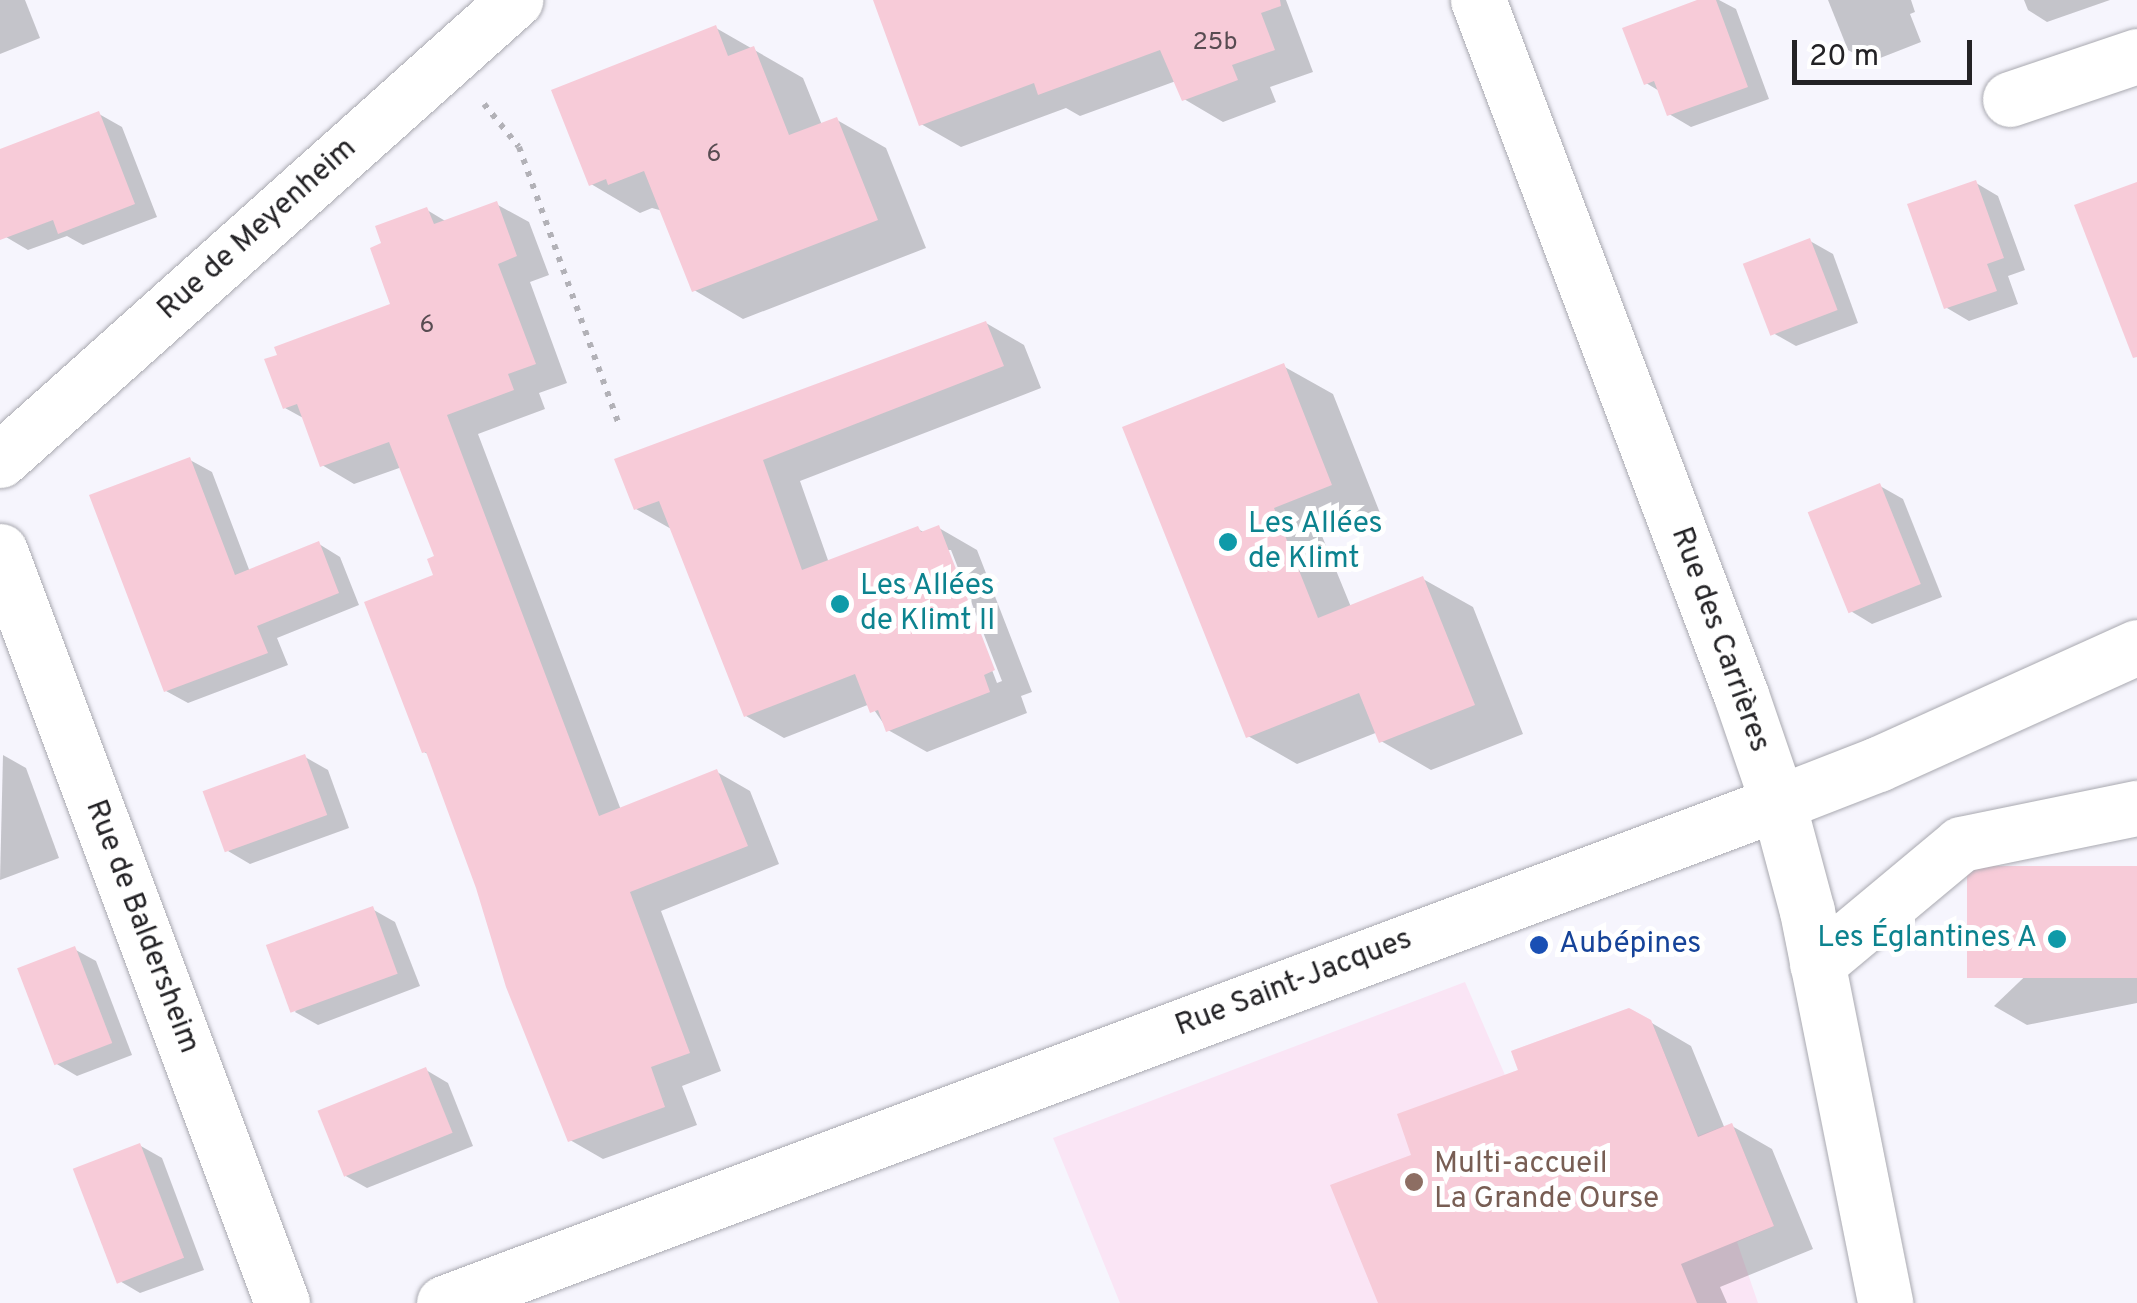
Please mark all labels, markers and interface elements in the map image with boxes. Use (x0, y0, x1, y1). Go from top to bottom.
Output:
scale bar (1797, 20, 1977, 82)
house number: 25b (1193, 28, 1237, 58)
text: 20 m (1809, 39, 1879, 76)
street label: Rue de Meyenheim (151, 131, 365, 329)
house number: 6 (707, 140, 721, 170)
house number: 6 (420, 311, 434, 341)
place label: Les Allées de Klimt (1248, 507, 1384, 578)
street label: Rue des Carrières (1662, 523, 1776, 757)
marker: Les Allées de Klimt (1217, 531, 1239, 553)
place label: Les Allées de Klimt II (860, 569, 996, 640)
marker: Les Allées de Klimt II (829, 593, 851, 615)
street label: Rue de Baldersheim (76, 795, 206, 1059)
place label: Les Églantines A (1816, 921, 2037, 957)
street label: Rue Saint-Jacques (1171, 922, 1417, 1046)
place label: Aubépines (1559, 927, 1701, 963)
marker: Les Églantines A (2046, 928, 2068, 950)
marker: Aubépines (1528, 934, 1550, 956)
place label: Multi-accueil La Grande Ourse (1434, 1147, 1659, 1218)
marker: Multi-accueil La Grande Ourse (1403, 1171, 1425, 1193)

